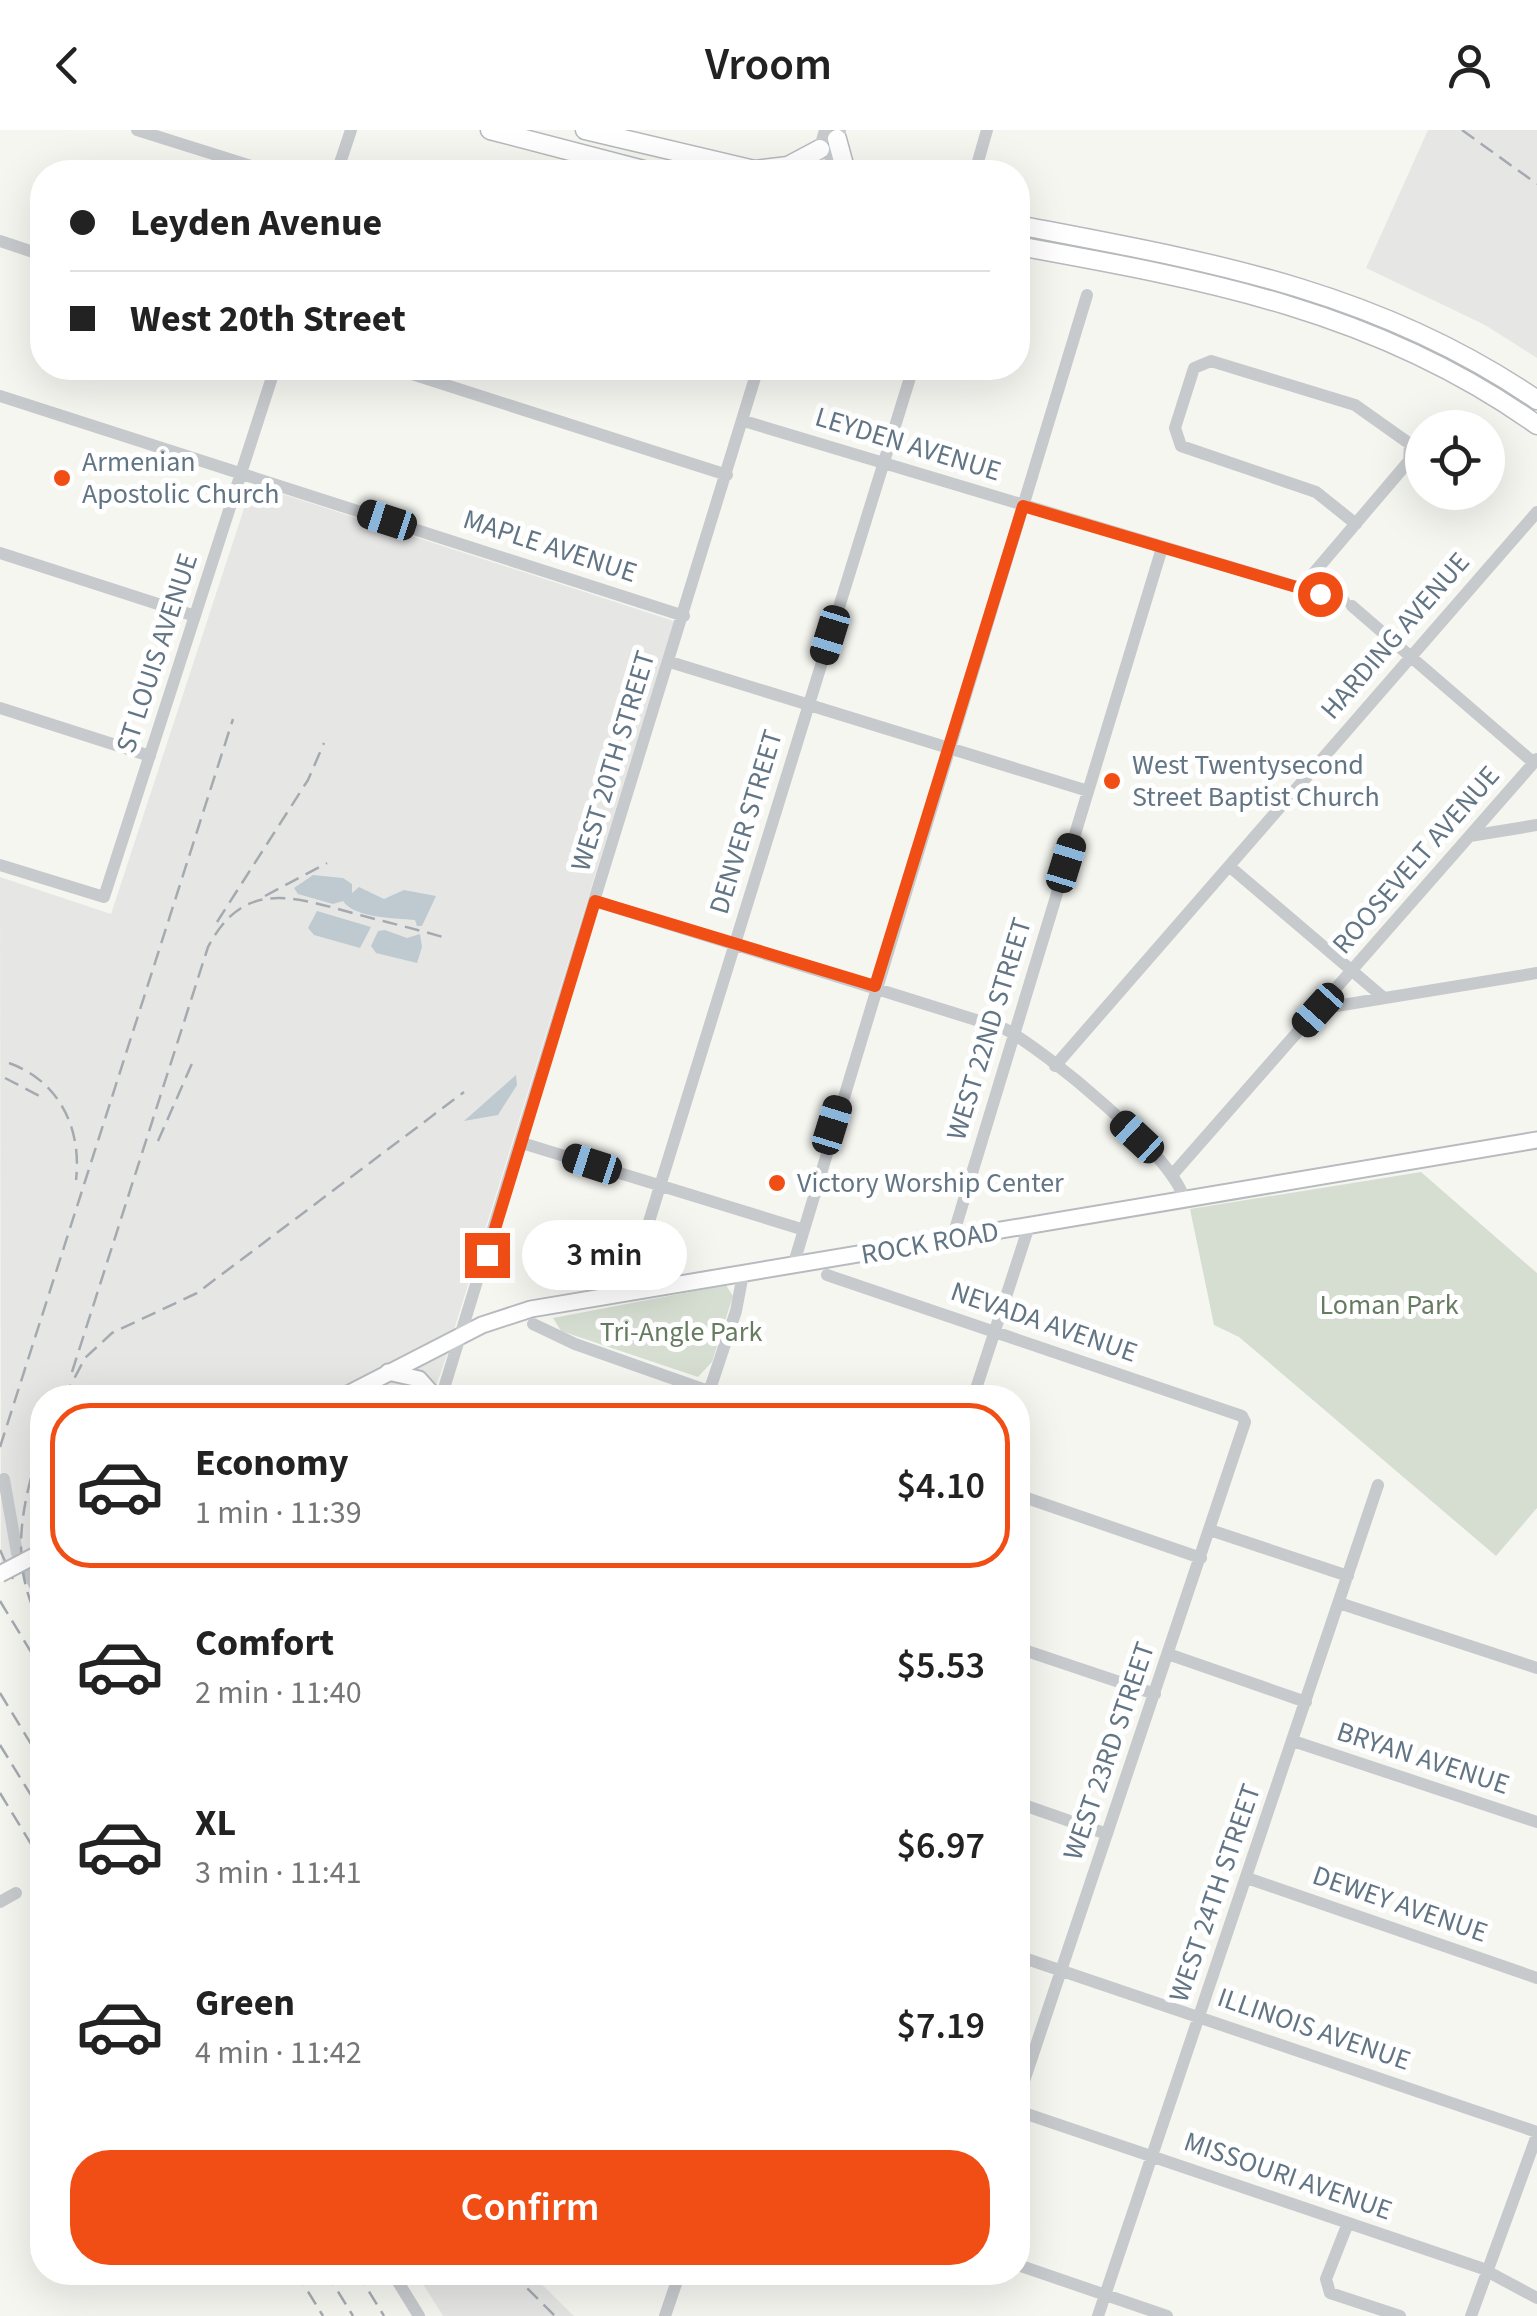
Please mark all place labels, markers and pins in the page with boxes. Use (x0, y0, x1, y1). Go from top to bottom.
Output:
place label: Armenian Apostolic Church (82, 442, 280, 514)
marker: Armenian Apostolic Church (51, 467, 73, 489)
place label: West Twentysecond Street Baptist Church (1132, 745, 1380, 817)
marker: West Twentysecond Street Baptist Church (1101, 770, 1123, 792)
place label: Victory Worship Center (797, 1163, 1064, 1203)
marker: Victory Worship Center (766, 1172, 788, 1194)

